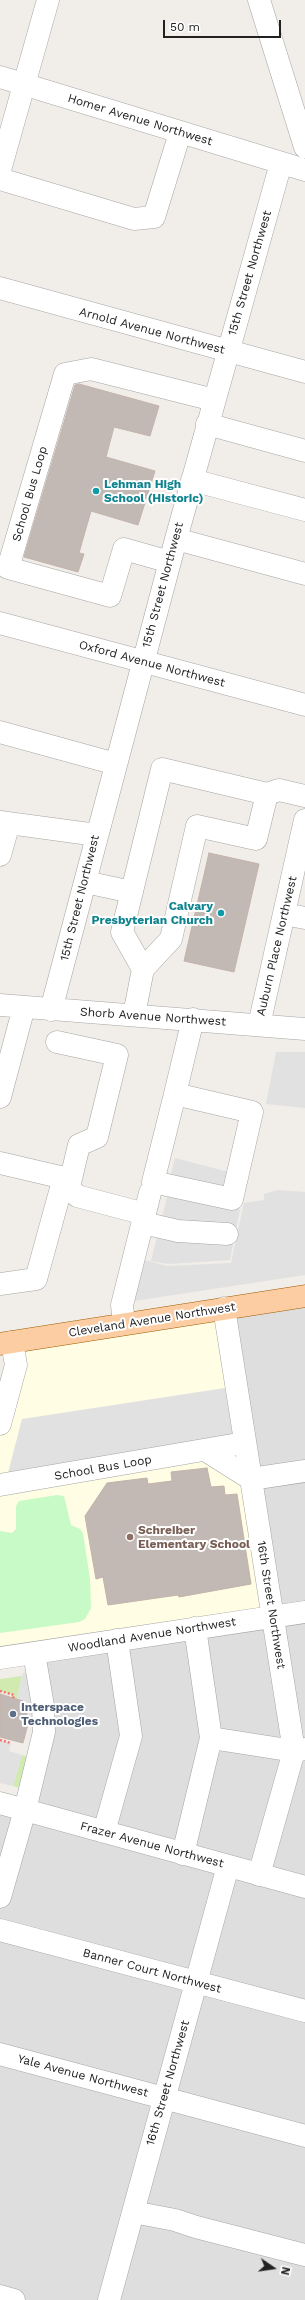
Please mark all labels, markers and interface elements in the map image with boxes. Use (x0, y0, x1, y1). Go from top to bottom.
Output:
scale bar (165, 12, 283, 38)
text: 50 m (170, 20, 200, 34)
street label: Homer Avenue Northwest (66, 91, 214, 149)
street label: 15th Street Northwest (225, 209, 275, 337)
street label: Arnold Avenue Northwest (78, 305, 226, 357)
street label: School Bus Loop (9, 445, 51, 543)
place label: Lehman High School (Historic) (104, 477, 203, 505)
marker: Lehman High School (Historic) (91, 486, 101, 496)
street label: 15th Street Northwest (139, 521, 187, 649)
street label: Oxford Avenue Northwest (77, 638, 227, 690)
street label: 15th Street Northwest (57, 834, 103, 962)
street label: Auburn Place Northwest (254, 875, 300, 1017)
place label: Calvary Presbyterian Church (92, 899, 213, 927)
marker: Calvary Presbyterian Church (216, 908, 226, 918)
street label: Shorb Avenue Northwest (80, 1005, 226, 1029)
street label: Cleveland Avenue Northwest (68, 1300, 236, 1340)
street label: School Bus Loop (53, 1452, 153, 1484)
place label: Schreiber Elementary School (138, 1523, 250, 1551)
marker: Schreiber Elementary School (125, 1532, 135, 1542)
street label: 16th Street Northwest (254, 1540, 288, 1670)
street label: Woodland Avenue Northwest (67, 1615, 237, 1655)
place label: Interspace Technologies (21, 1700, 98, 1728)
marker: Interspace Technologies (8, 1709, 18, 1719)
street label: Frazer Avenue Northwest (79, 1819, 225, 1871)
street label: Banner Court Northwest (81, 1946, 223, 1996)
street label: 16th Street Northwest (143, 2019, 193, 2147)
street label: Yale Avenue Northwest (16, 2052, 150, 2100)
north arrow (253, 2248, 293, 2288)
text: N (278, 2265, 292, 2276)

